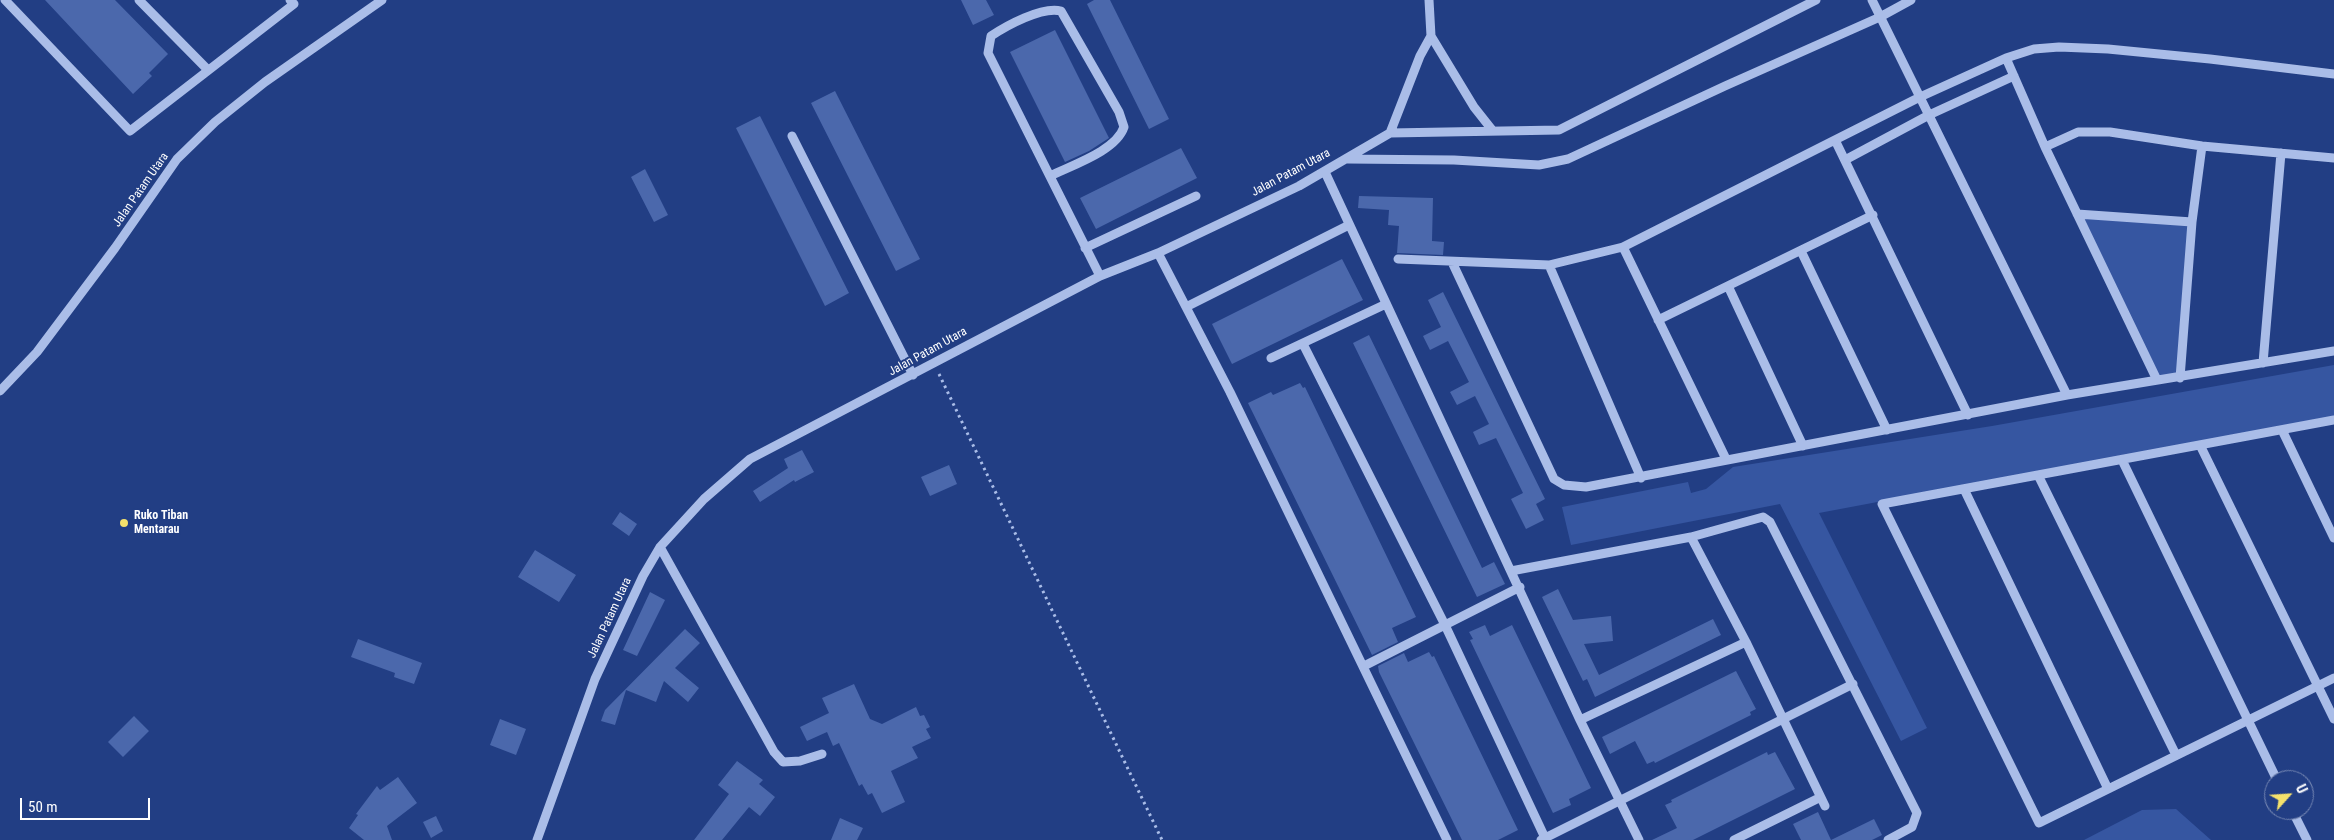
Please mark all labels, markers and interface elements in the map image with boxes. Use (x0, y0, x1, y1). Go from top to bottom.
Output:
street label: Jalan Patam Utara (1249, 146, 1333, 200)
street label: Jalan Patam Utara (110, 150, 172, 230)
street label: Jalan Patam Utara (886, 325, 970, 379)
place label: Ruko Tiban Mentarau (134, 509, 188, 537)
marker: Ruko Tiban Mentarau (118, 517, 130, 529)
street label: Jalan Patam Utara (585, 575, 635, 661)
north arrow (2264, 770, 2314, 820)
text: U (2293, 782, 2311, 796)
scale bar (22, 788, 152, 820)
text: 50 m (28, 798, 58, 816)

